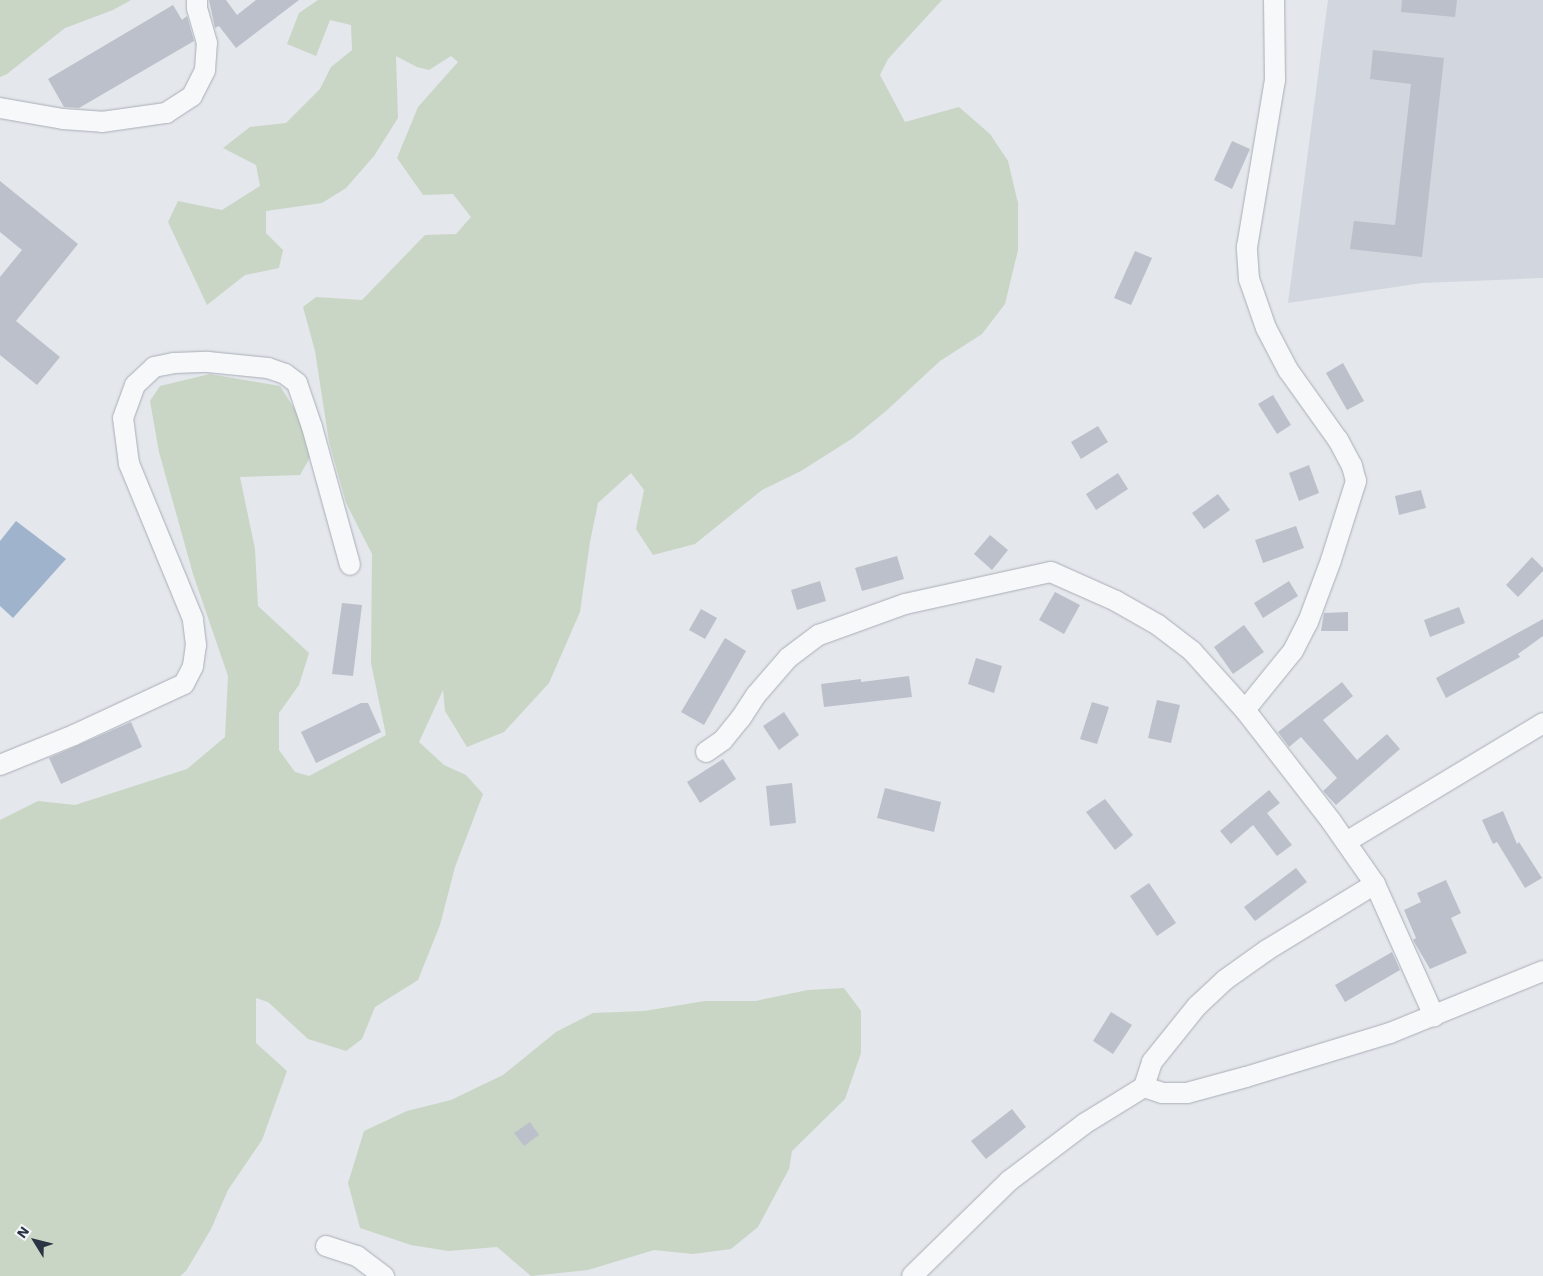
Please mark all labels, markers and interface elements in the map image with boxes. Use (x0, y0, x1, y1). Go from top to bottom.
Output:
north arrow (10, 1216, 60, 1266)
text: N (13, 1223, 32, 1241)

